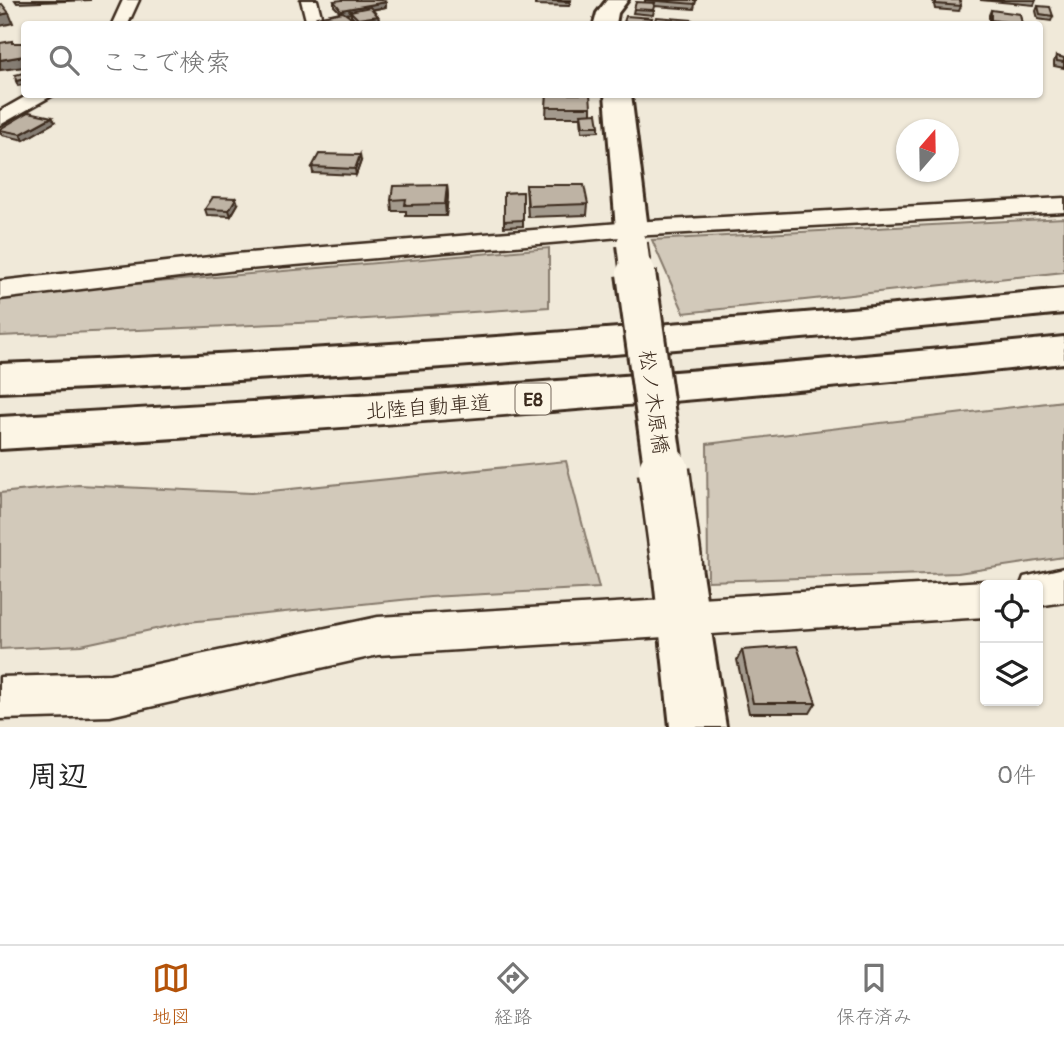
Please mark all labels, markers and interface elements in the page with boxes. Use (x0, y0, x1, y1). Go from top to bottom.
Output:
search box (21, 21, 1043, 98)
icon: search (45, 41, 83, 79)
text: ここで検索 (101, 47, 231, 79)
north arrow (896, 119, 959, 182)
street label: 松ノ木原橋 (633, 348, 674, 456)
road number: E8 (516, 384, 550, 414)
street label: 北陸自動車道 (364, 390, 492, 425)
map controls (980, 580, 1043, 706)
button: locate (980, 580, 1043, 643)
button: layers (980, 643, 1043, 706)
text: 周辺 (28, 758, 88, 795)
text: 0件 (997, 761, 1036, 790)
tab: 地図 (152, 959, 190, 1029)
tab: 経路 (494, 959, 532, 1029)
tab: 保存済み (836, 959, 912, 1029)

